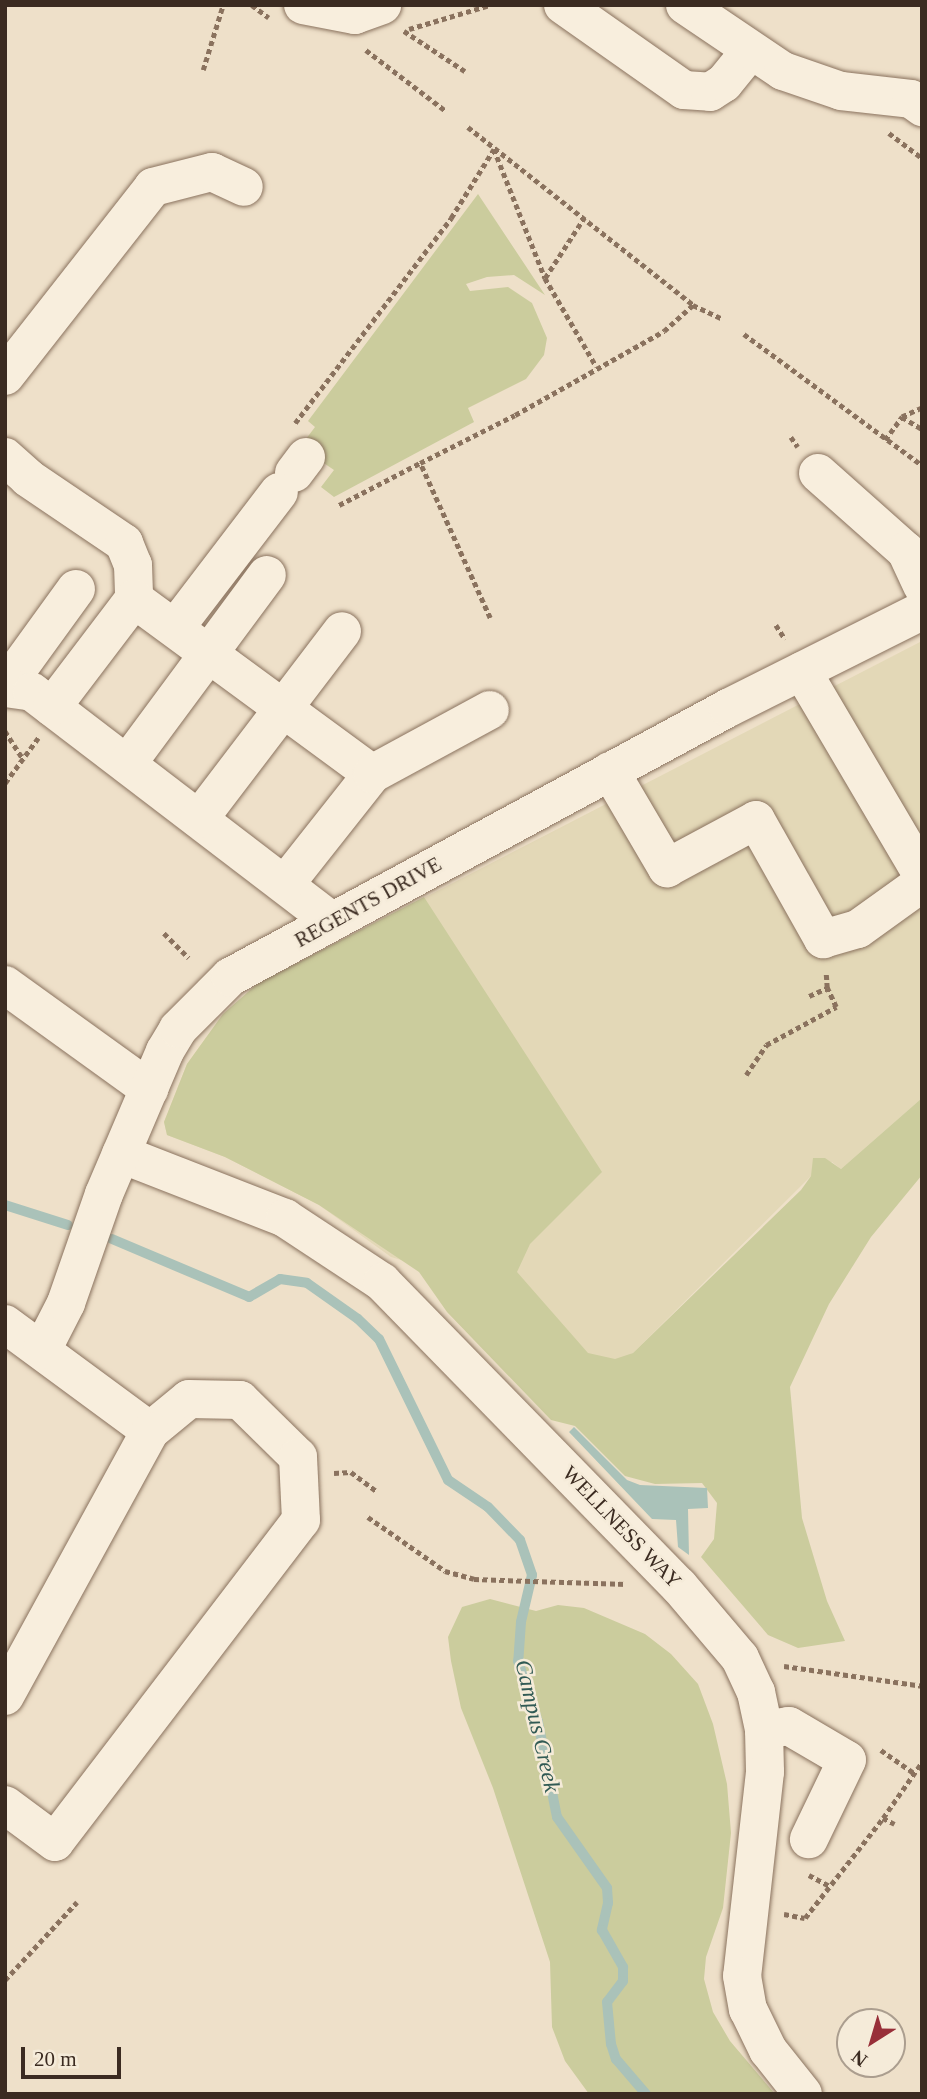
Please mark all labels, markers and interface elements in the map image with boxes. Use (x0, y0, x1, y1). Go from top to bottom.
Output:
street label: REGENTS DRIVE (290, 851, 446, 953)
street label: WELLNESS WAY (557, 1460, 687, 1594)
water label: Campus Creek (508, 1657, 566, 1795)
north arrow (836, 2008, 906, 2078)
scale bar (24, 2032, 124, 2076)
text: N (847, 2046, 871, 2071)
text: 20 m (34, 2047, 77, 2071)

